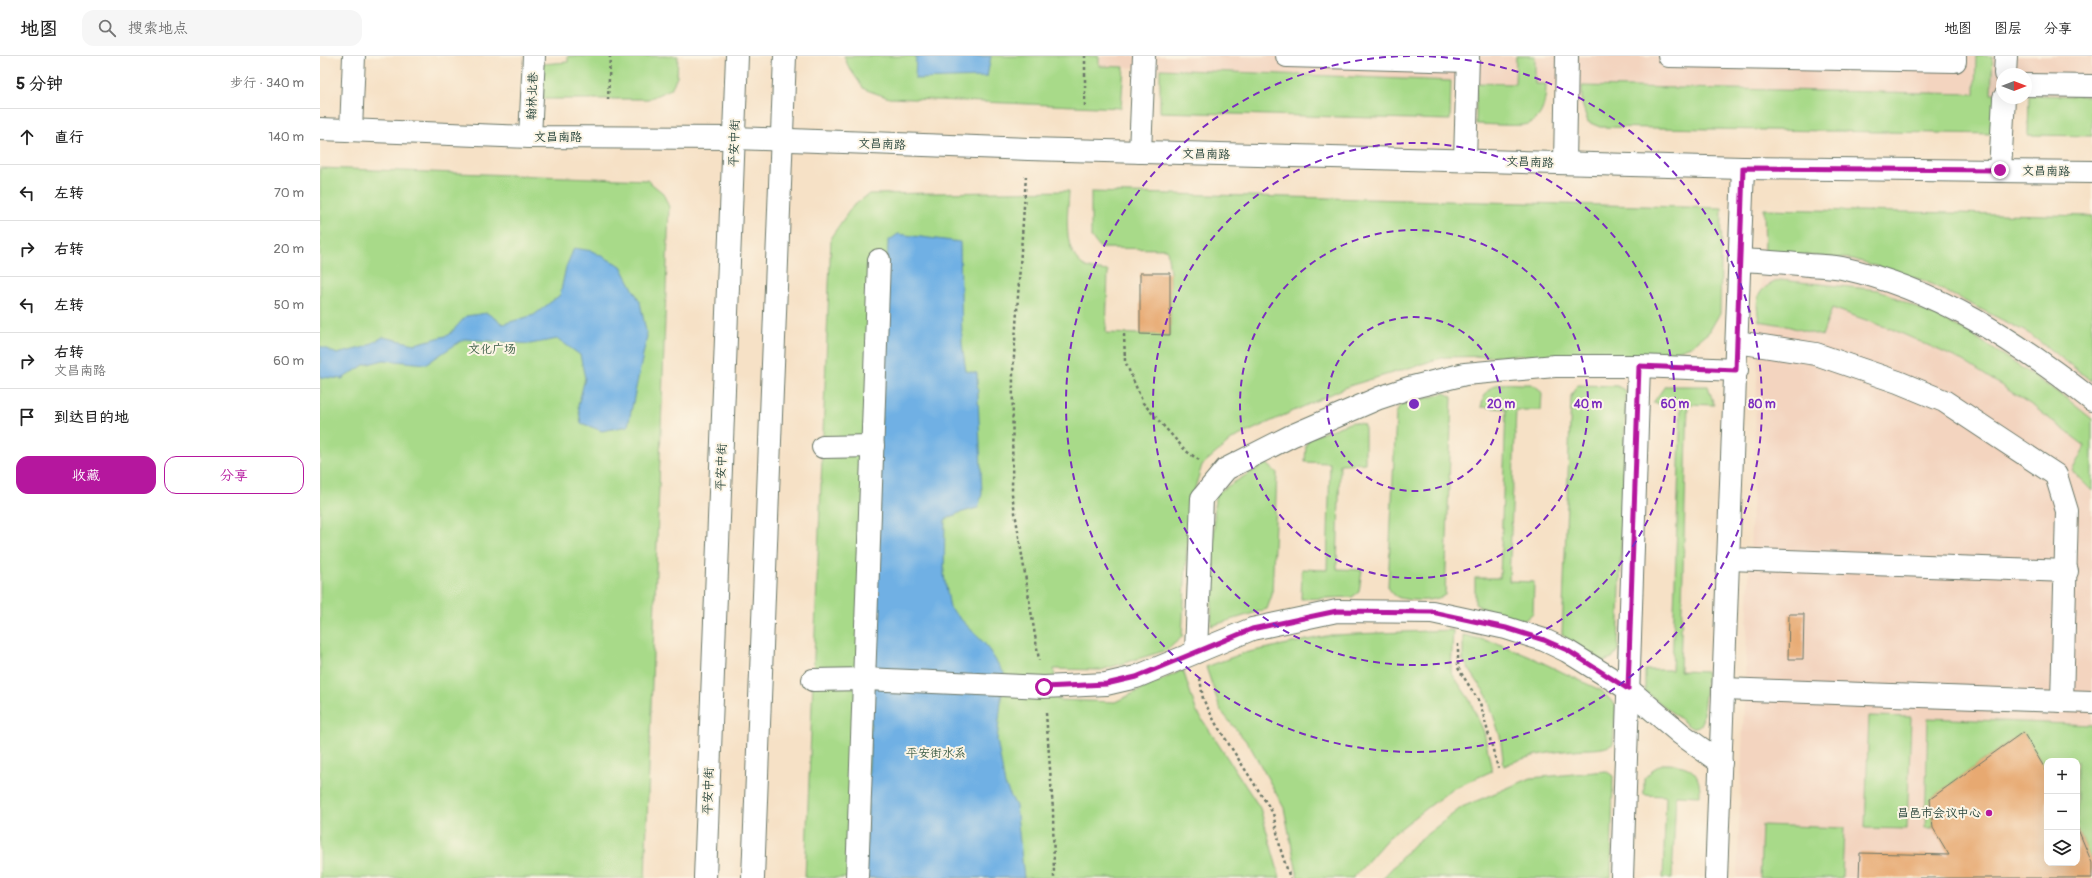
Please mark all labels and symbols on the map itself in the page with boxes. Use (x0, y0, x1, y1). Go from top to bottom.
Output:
north arrow (1996, 68, 2032, 104)
street label: 翰林北巷 (524, 72, 541, 120)
street label: 平安中街 (726, 119, 743, 167)
street label: 文昌南路 (534, 130, 582, 145)
street label: 文昌南路 (858, 136, 906, 153)
street label: 文昌南路 (1182, 147, 1230, 162)
street label: 文昌南路 (1506, 154, 1554, 171)
route end (1991, 161, 2009, 179)
street label: 文昌南路 (2022, 164, 2070, 179)
park label: 文化广场 (468, 342, 516, 357)
centre of rings (1407, 397, 1421, 411)
text: 20 m (1487, 397, 1515, 412)
text: 40 m (1573, 397, 1603, 412)
text: 60 m (1661, 397, 1690, 412)
text: 80 m (1748, 397, 1776, 412)
street label: 平安中街 (713, 443, 730, 491)
route start (1035, 678, 1053, 696)
park label: 平安街水系 (906, 746, 966, 761)
street label: 平安中街 (700, 767, 717, 815)
place label: 昌邑市会议中心 (1897, 806, 1981, 821)
marker: 昌邑市会议中心 (1984, 808, 1994, 818)

